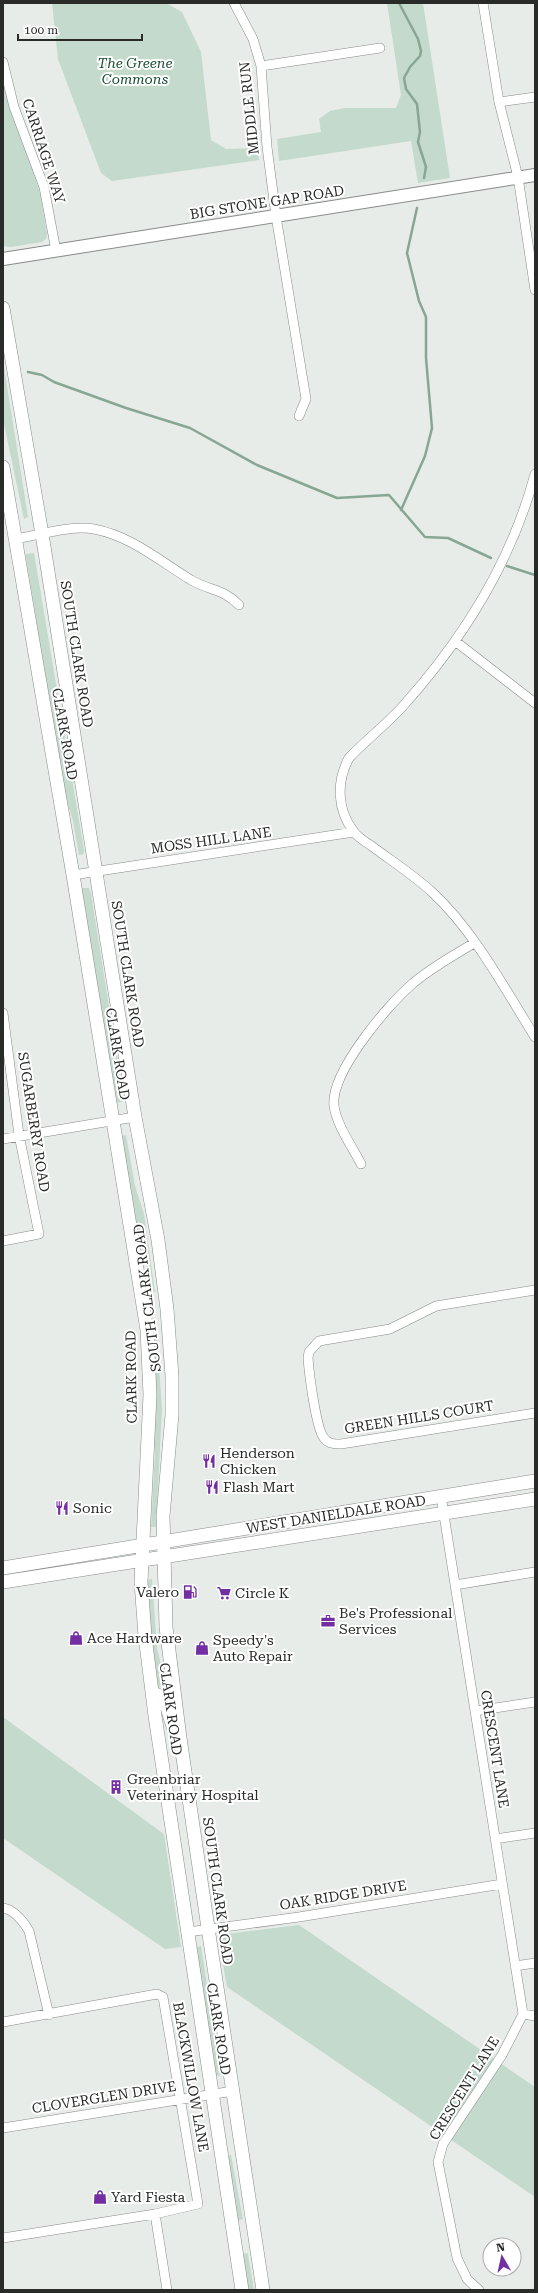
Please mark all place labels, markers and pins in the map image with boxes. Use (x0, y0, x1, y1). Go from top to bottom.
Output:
place label: Henderson Chicken (220, 1445, 295, 1477)
restaurant icon: Henderson Chicken (201, 1453, 217, 1469)
restaurant icon: Flash Mart (204, 1479, 220, 1495)
place label: Flash Mart (223, 1479, 295, 1495)
restaurant icon: Sonic (54, 1500, 70, 1516)
place label: Sonic (73, 1500, 112, 1516)
place label: Valero (136, 1584, 179, 1600)
fuel station icon: Valero (182, 1584, 198, 1600)
supermarket icon: Circle K (216, 1585, 232, 1601)
place label: Circle K (235, 1585, 289, 1601)
place label: Be's Professional Services (339, 1605, 453, 1637)
office icon: Be's Professional Services (320, 1613, 336, 1629)
shop icon: Ace Hardware (68, 1630, 84, 1646)
place label: Ace Hardware (87, 1630, 182, 1646)
place label: Speedy's Auto Repair (213, 1632, 293, 1664)
shop icon: Speedy's Auto Repair (194, 1640, 210, 1656)
place label: Greenbriar Veterinary Hospital (127, 1771, 259, 1803)
building icon: Greenbriar Veterinary Hospital (108, 1779, 124, 1795)
shop icon: Yard Fiesta (92, 2189, 108, 2205)
place label: Yard Fiesta (111, 2189, 186, 2205)

